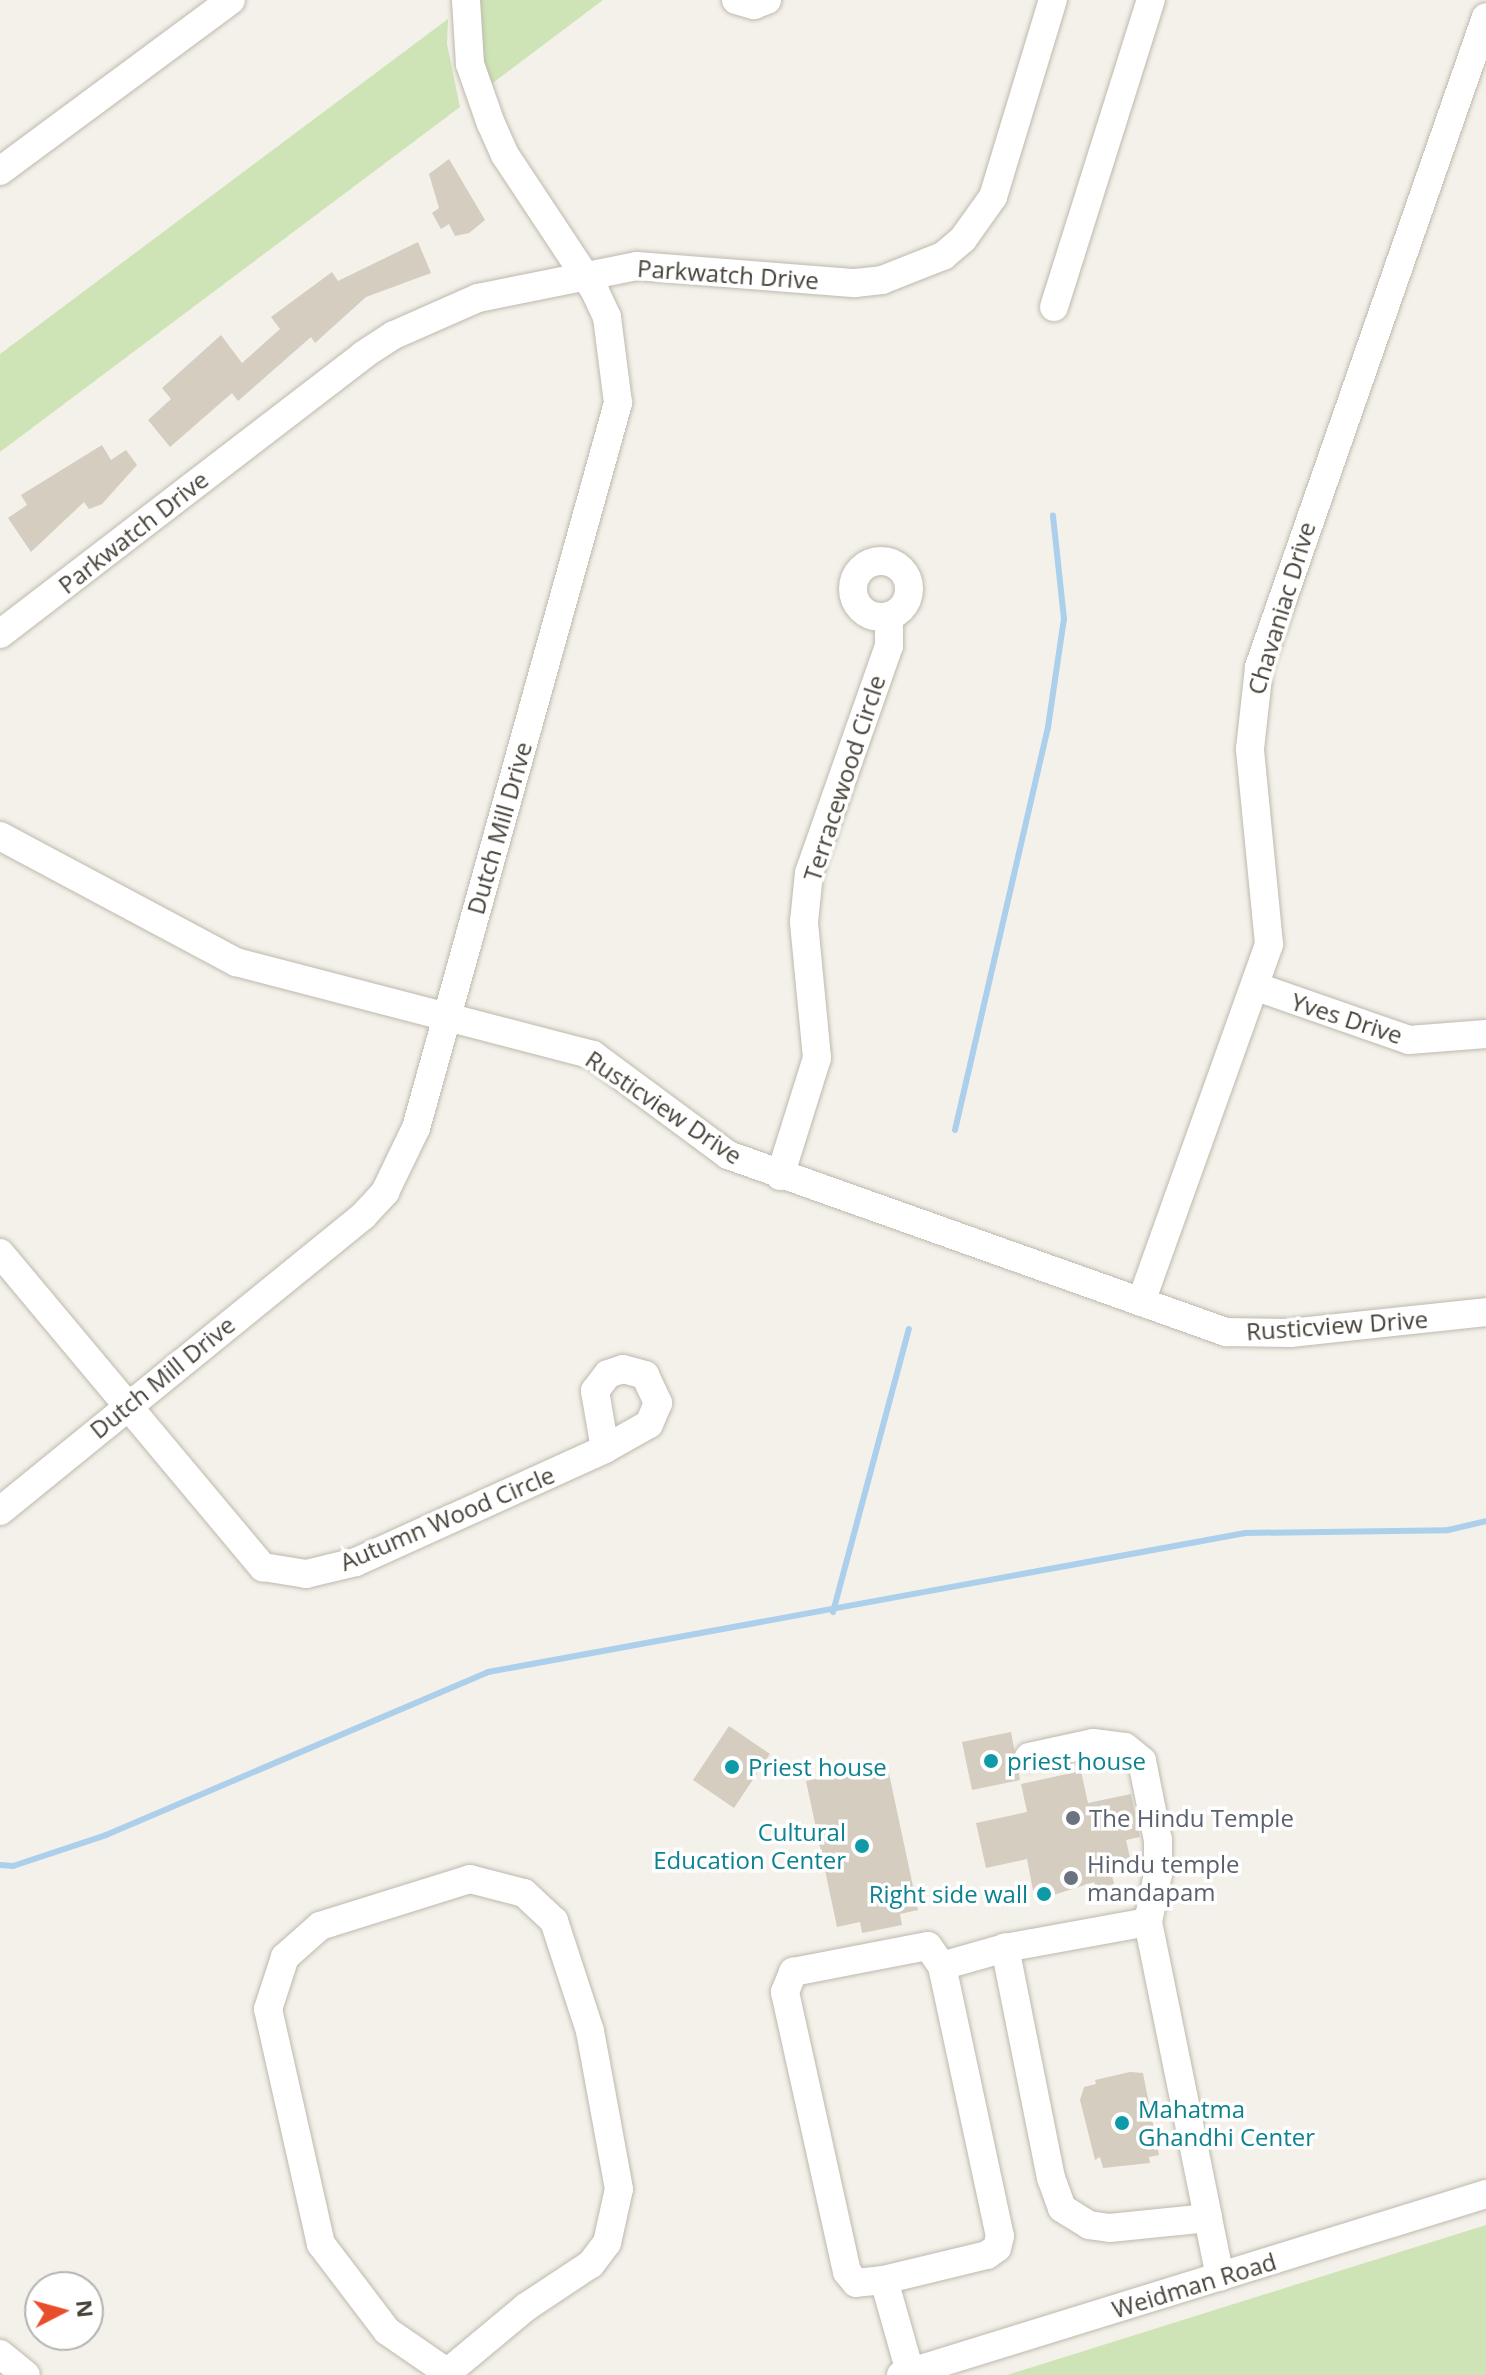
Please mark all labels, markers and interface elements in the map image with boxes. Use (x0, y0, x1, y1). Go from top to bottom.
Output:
street label: Parkwatch Drive (636, 253, 820, 295)
street label: Parkwatch Drive (52, 465, 214, 599)
street label: Chavaniac Drive (1241, 518, 1321, 698)
street label: Terracewood Circle (797, 671, 891, 885)
street label: Dutch Mill Drive (461, 739, 537, 917)
street label: Yves Drive (1288, 986, 1406, 1050)
street label: Rusticview Drive (580, 1044, 748, 1170)
street label: Rusticview Drive (1245, 1304, 1429, 1346)
street label: Dutch Mill Drive (84, 1310, 240, 1444)
street label: Autumn Wood Circle (335, 1460, 559, 1576)
place label: priest house (1007, 1747, 1146, 1775)
marker: priest house (982, 1752, 1000, 1770)
place label: Priest house (748, 1753, 887, 1781)
marker: Priest house (723, 1758, 741, 1776)
place label: The Hindu Temple (1089, 1804, 1294, 1832)
marker: The Hindu Temple (1064, 1809, 1082, 1827)
place label: Cultural Education Center (653, 1818, 846, 1874)
marker: Cultural Education Center (853, 1837, 871, 1855)
place label: Hindu temple mandapam (1087, 1850, 1240, 1906)
marker: Hindu temple mandapam (1062, 1869, 1080, 1887)
place label: Right side wall (869, 1880, 1028, 1908)
marker: Right side wall (1035, 1885, 1053, 1903)
place label: Mahatma Ghandhi Center (1138, 2095, 1315, 2151)
marker: Mahatma Ghandhi Center (1113, 2114, 1131, 2132)
street label: Weidman Road (1108, 2246, 1280, 2324)
north arrow (24, 2271, 104, 2351)
text: N (70, 2298, 102, 2319)

